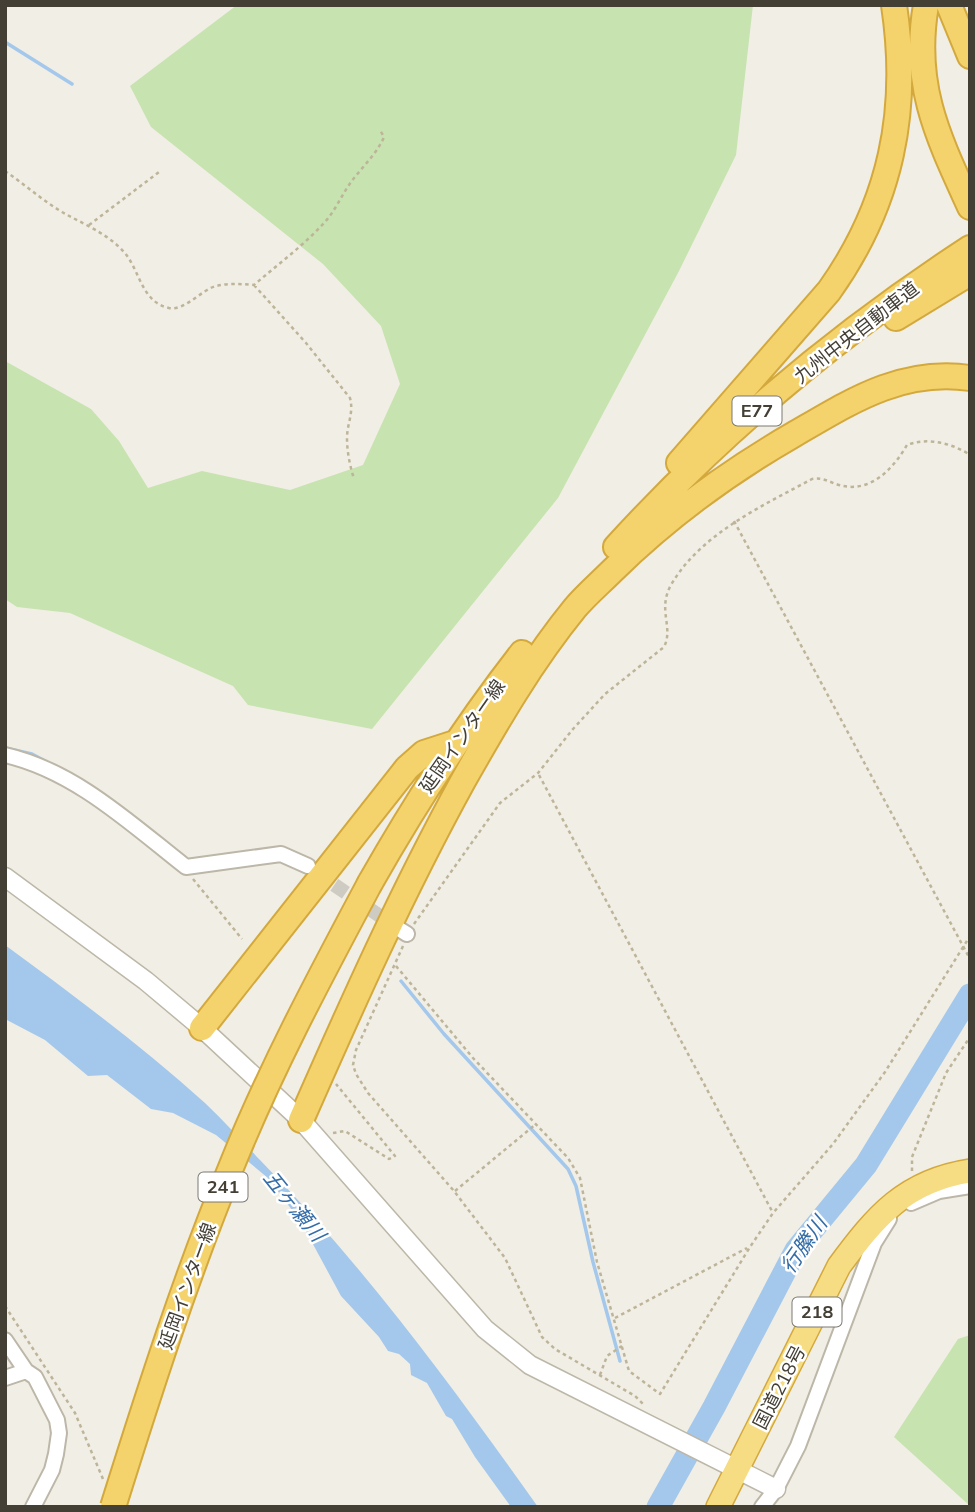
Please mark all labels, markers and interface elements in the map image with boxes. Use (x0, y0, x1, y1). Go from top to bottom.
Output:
street label: 九州中央自動車道 (789, 276, 923, 388)
road number: E77 (732, 396, 782, 426)
street label: 延岡インター線 (414, 675, 510, 797)
water label: 五ヶ瀬川 (258, 1165, 333, 1248)
road number: 241 (198, 1172, 248, 1202)
water label: 行縢川 (774, 1210, 833, 1278)
street label: 延岡インター線 (153, 1219, 221, 1353)
road number: 218 (792, 1297, 842, 1326)
street label: 国道218号 (748, 1341, 810, 1433)

